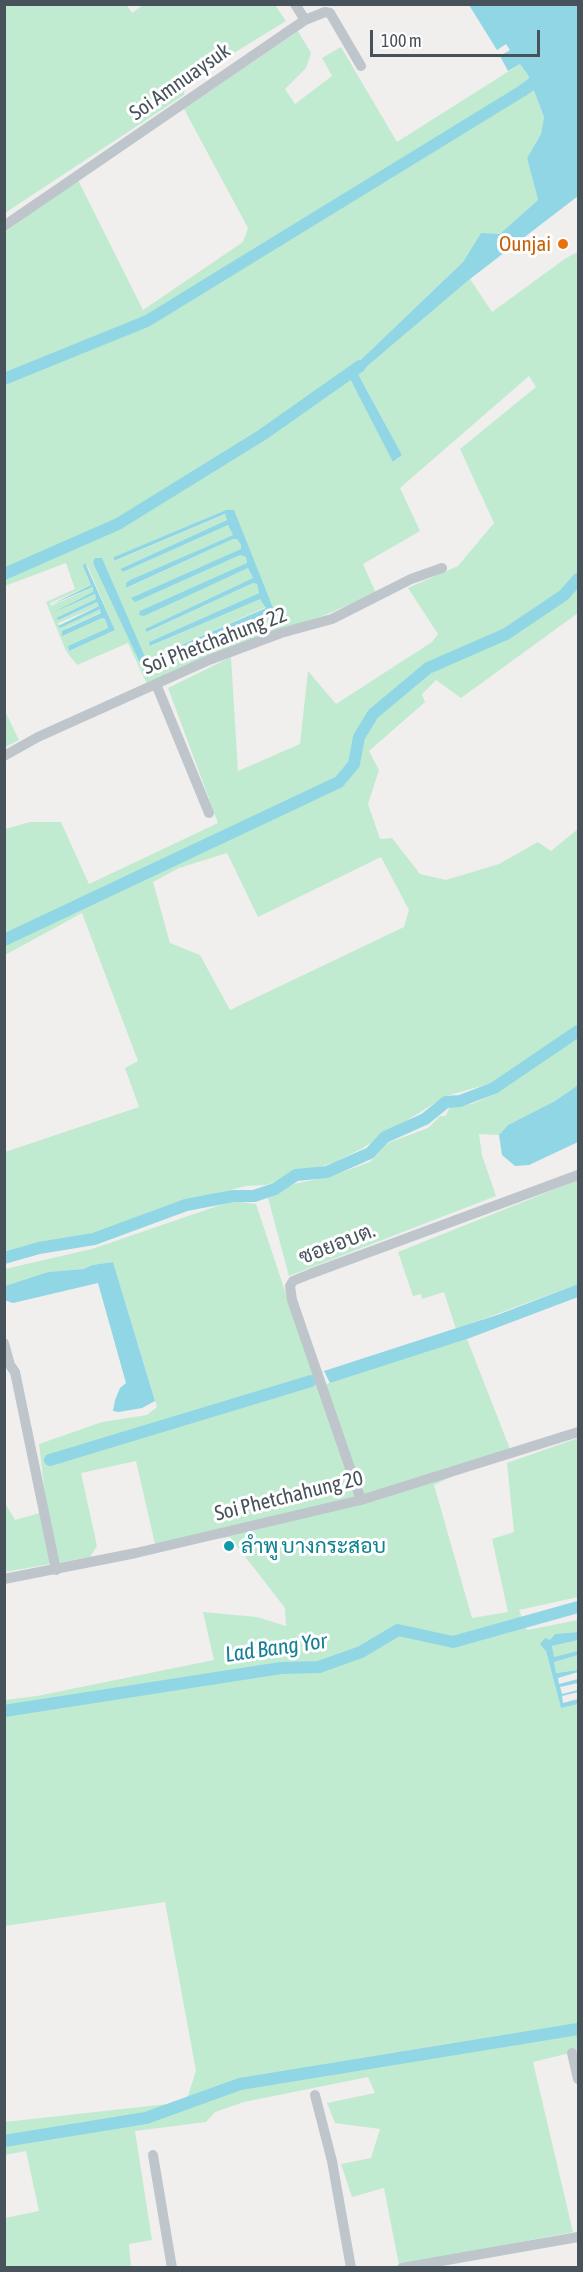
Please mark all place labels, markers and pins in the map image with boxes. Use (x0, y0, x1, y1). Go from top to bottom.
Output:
place label: Ounjai (499, 231, 551, 257)
marker: Ounjai (556, 237, 570, 251)
place label: ลำพู บางกระสอบ (241, 1533, 386, 1559)
marker: ลำพู บางกระสอบ (222, 1539, 236, 1553)

